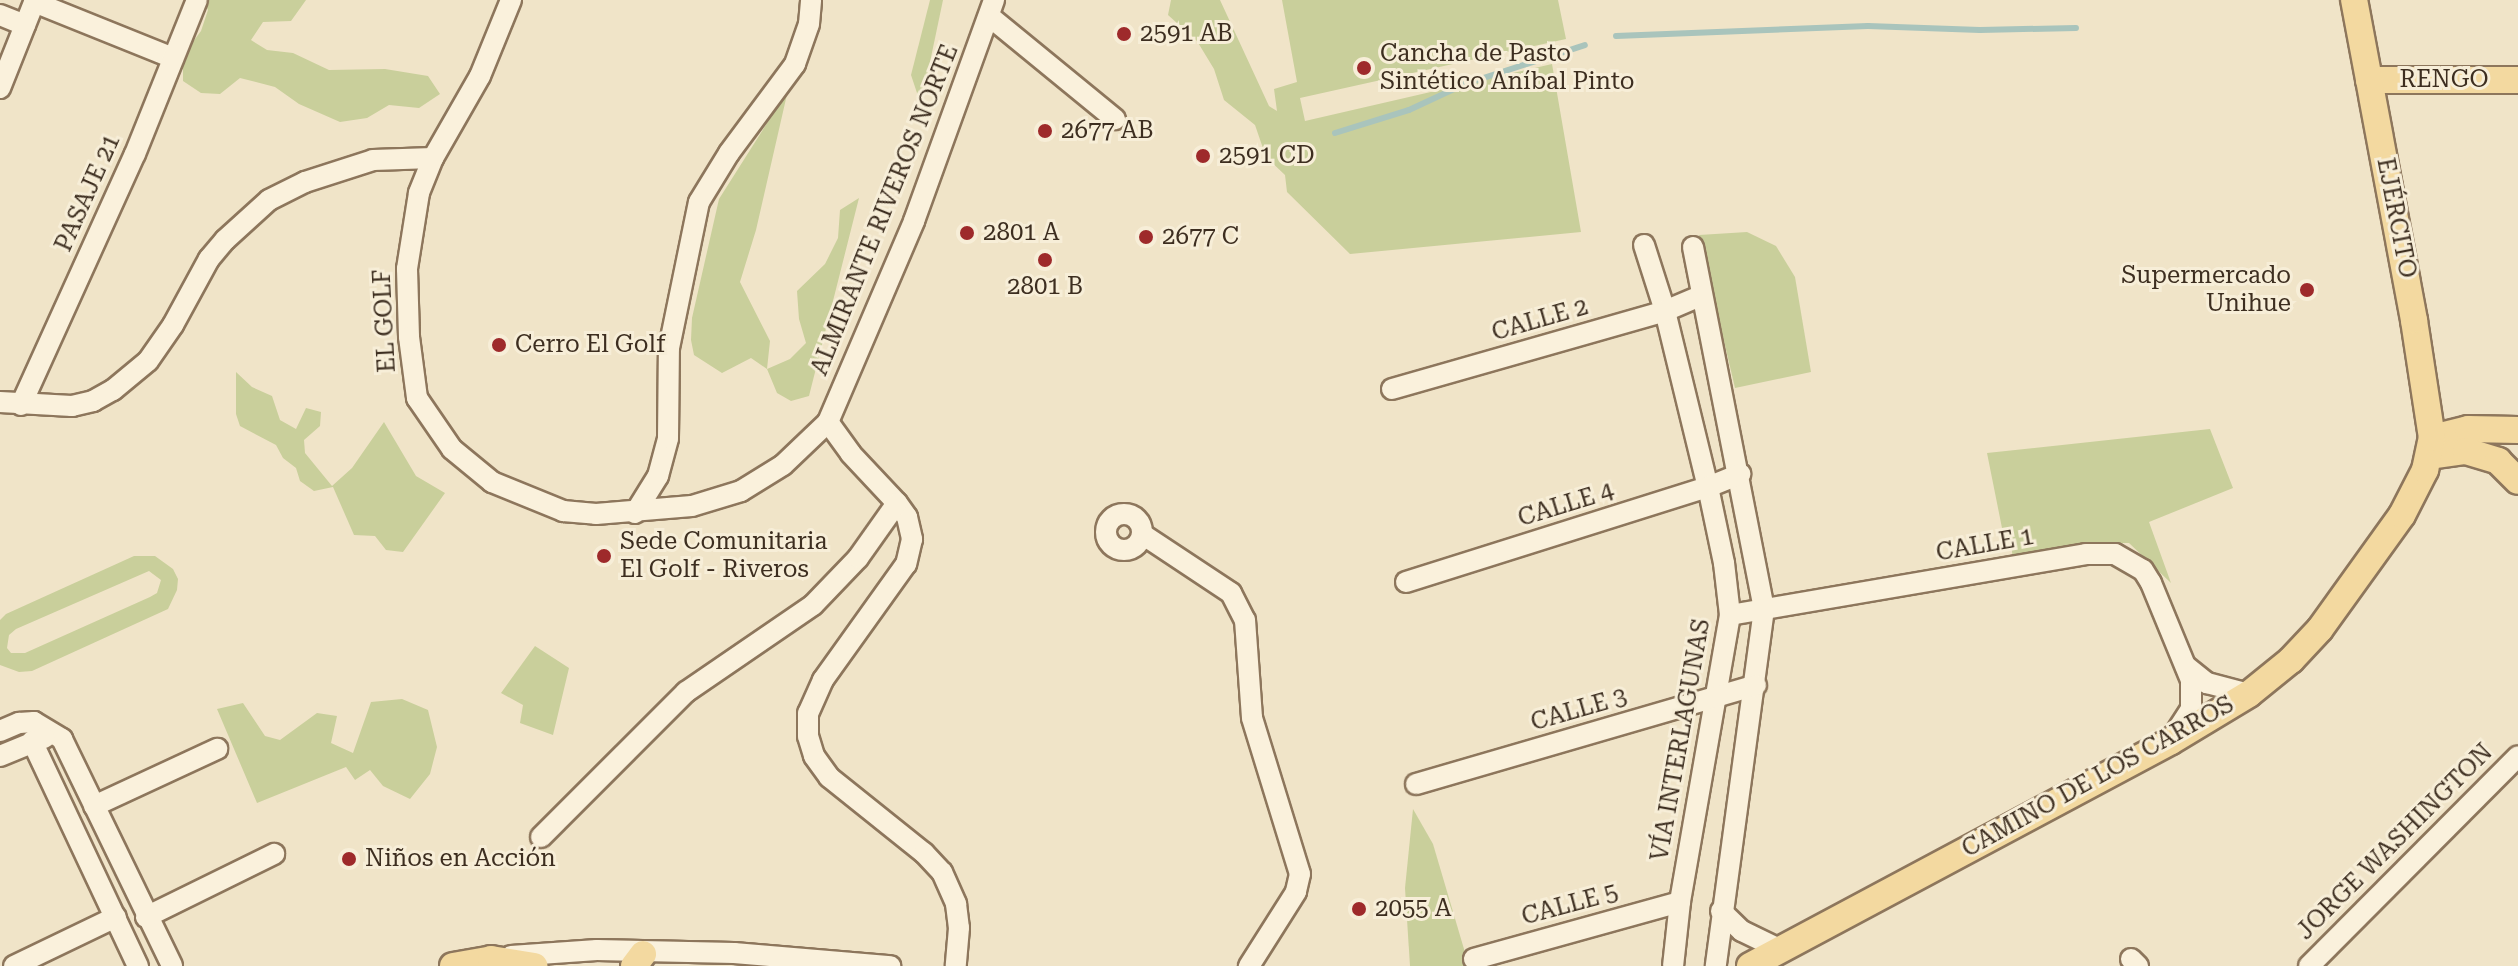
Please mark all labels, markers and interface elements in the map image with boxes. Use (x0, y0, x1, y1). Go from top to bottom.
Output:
place label: 2591 AB (1140, 20, 1233, 48)
marker: 2591 AB (1115, 25, 1133, 43)
street label: ALMIRANTE RIVEROS NORTE (805, 40, 965, 380)
place label: Cancha de Pasto Sintético Aníbal Pinto (1380, 40, 1635, 96)
marker: Cancha de Pasto Sintético Aníbal Pinto (1355, 59, 1373, 77)
street label: RENGO (2400, 66, 2488, 94)
place label: 2677 AB (1061, 117, 1154, 145)
marker: 2677 AB (1036, 122, 1054, 140)
street label: PASAJE 21 (49, 130, 127, 256)
place label: 2591 CD (1219, 142, 1315, 170)
marker: 2591 CD (1194, 147, 1212, 165)
street label: EJÉRCITO (2370, 156, 2422, 280)
place label: 2801 A (983, 219, 1060, 247)
place label: 2677 C (1162, 223, 1239, 251)
marker: 2801 A (958, 224, 976, 242)
marker: 2677 C (1137, 228, 1155, 246)
marker: 2801 B (1036, 251, 1054, 269)
place label: Supermercado Unihue (2121, 262, 2291, 318)
street label: EL GOLF (368, 269, 402, 373)
place label: 2801 B (1007, 273, 1083, 301)
marker: Supermercado Unihue (2298, 281, 2316, 299)
street label: CALLE 2 (1489, 293, 1591, 347)
place label: Cerro El Golf (515, 331, 665, 359)
marker: Cerro El Golf (490, 336, 508, 354)
street label: CALLE 4 (1515, 477, 1617, 533)
street label: CALLE 1 (1934, 522, 2036, 568)
place label: Sede Comunitaria El Golf - Riveros (620, 528, 827, 584)
marker: Sede Comunitaria El Golf - Riveros (595, 547, 613, 565)
street label: VÍA INTERLAGUNAS (1646, 617, 1716, 863)
street label: CALLE 3 (1528, 683, 1630, 737)
street label: CAMINO DE LOS CARROS (1957, 690, 2239, 864)
street label: JORGE WASHINGTON (2291, 738, 2499, 946)
place label: Niños en Acción (365, 845, 556, 873)
marker: Niños en Acción (340, 850, 358, 868)
street label: CALLE 5 (1519, 878, 1621, 932)
place label: 2055 A (1375, 895, 1452, 923)
marker: 2055 A (1350, 900, 1368, 918)

